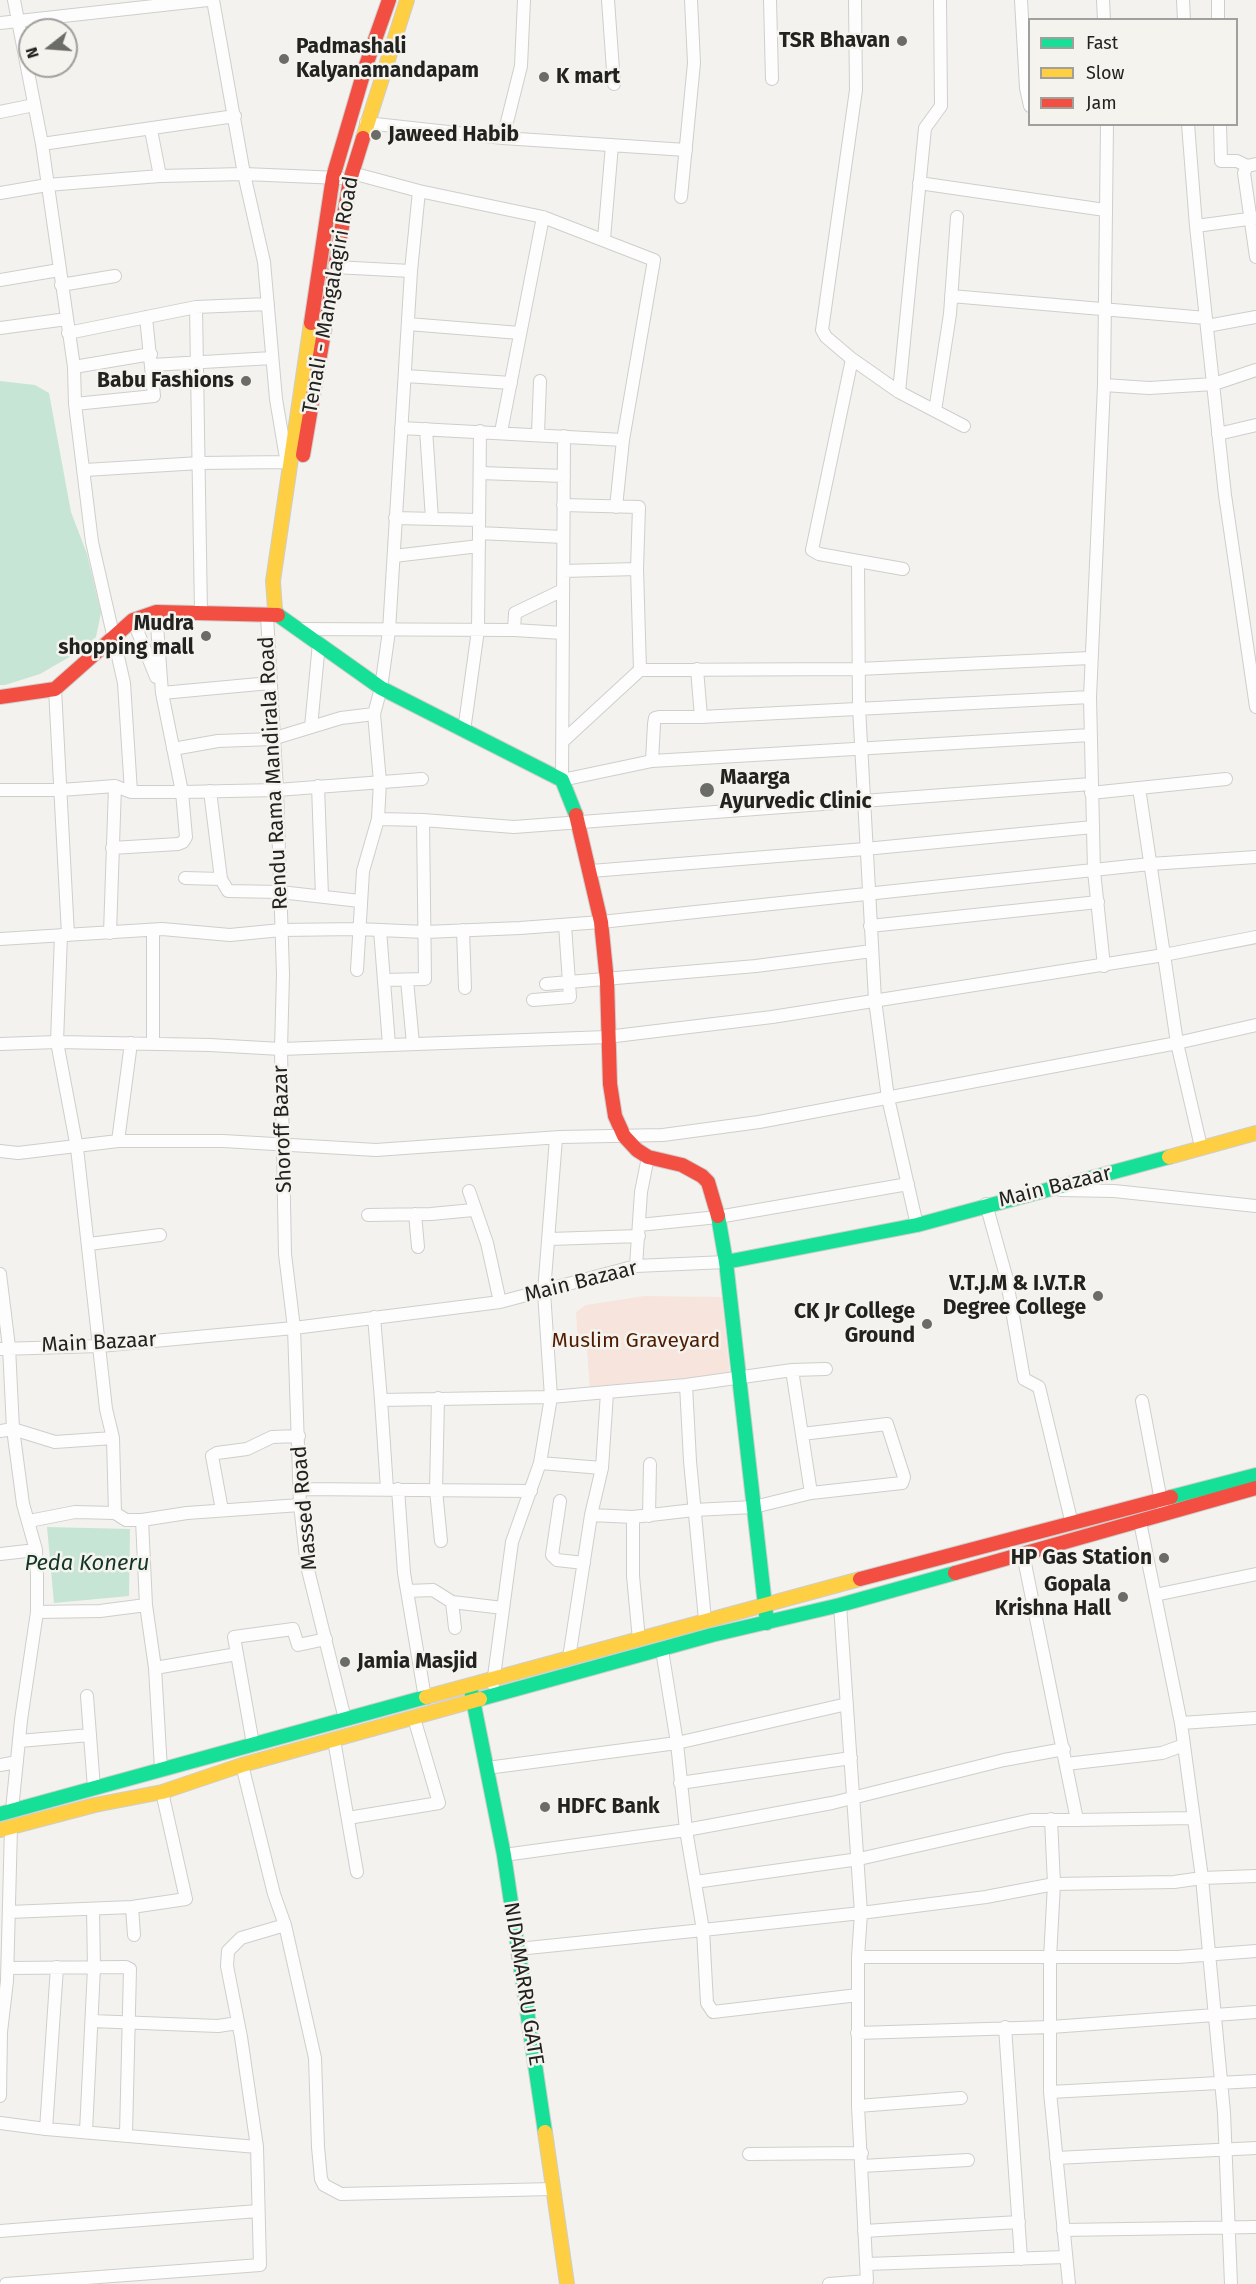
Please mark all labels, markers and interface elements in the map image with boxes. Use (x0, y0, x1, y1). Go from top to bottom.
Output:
north arrow (18, 18, 78, 78)
legend (1028, 18, 1238, 126)
place label: TSR Bhavan (779, 28, 890, 54)
text: Fast (1086, 32, 1118, 54)
place label: Padmashali Kalyanamandapam (296, 34, 479, 84)
marker: TSR Bhavan (895, 34, 909, 48)
text: N (22, 45, 43, 61)
marker: Padmashali Kalyanamandapam (277, 52, 291, 66)
text: Slow (1086, 62, 1124, 84)
place label: K mart (556, 64, 620, 90)
marker: K mart (537, 70, 551, 84)
text: Jam (1086, 92, 1117, 114)
place label: Jaweed Habib (388, 122, 519, 148)
marker: Jaweed Habib (369, 128, 383, 142)
street label: Tenali - Mangalagiri Road (298, 175, 364, 415)
place label: Babu Fashions (97, 368, 234, 394)
marker: Babu Fashions (239, 374, 253, 388)
place label: Mudra shopping mall (58, 611, 194, 661)
marker: Mudra shopping mall (199, 629, 213, 643)
street label: Rendu Rama Mandirala Road (254, 636, 294, 910)
place label: Maarga Ayurvedic Clinic (720, 765, 872, 815)
marker: Maarga Ayurvedic Clinic (698, 781, 716, 799)
street label: Shoroff Bazar (268, 1065, 298, 1193)
street label: Main Bazaar (996, 1161, 1114, 1213)
street label: Main Bazaar (522, 1256, 640, 1308)
place label: V.T.J.M & I.V.T.R Degree College (943, 1271, 1086, 1321)
marker: V.T.J.M & I.V.T.R Degree College (1091, 1289, 1105, 1303)
place label: CK Jr College Ground (794, 1299, 915, 1349)
marker: CK Jr College Ground (920, 1317, 934, 1331)
street label: Main Bazaar (41, 1327, 157, 1359)
park label: Muslim Graveyard (552, 1328, 720, 1354)
street label: Massed Road (287, 1445, 323, 1571)
place label: HP Gas Station (1011, 1545, 1152, 1571)
water label: Peda Koneru (25, 1551, 149, 1577)
marker: HP Gas Station (1157, 1551, 1171, 1565)
place label: Gopala Krishna Hall (995, 1572, 1111, 1622)
marker: Gopala Krishna Hall (1116, 1590, 1130, 1604)
place label: Jamia Masjid (357, 1649, 478, 1675)
marker: Jamia Masjid (338, 1655, 352, 1669)
place label: HDFC Bank (557, 1794, 660, 1820)
marker: HDFC Bank (538, 1800, 552, 1814)
street label: NIDAMARRU GATE (498, 1900, 548, 2068)

